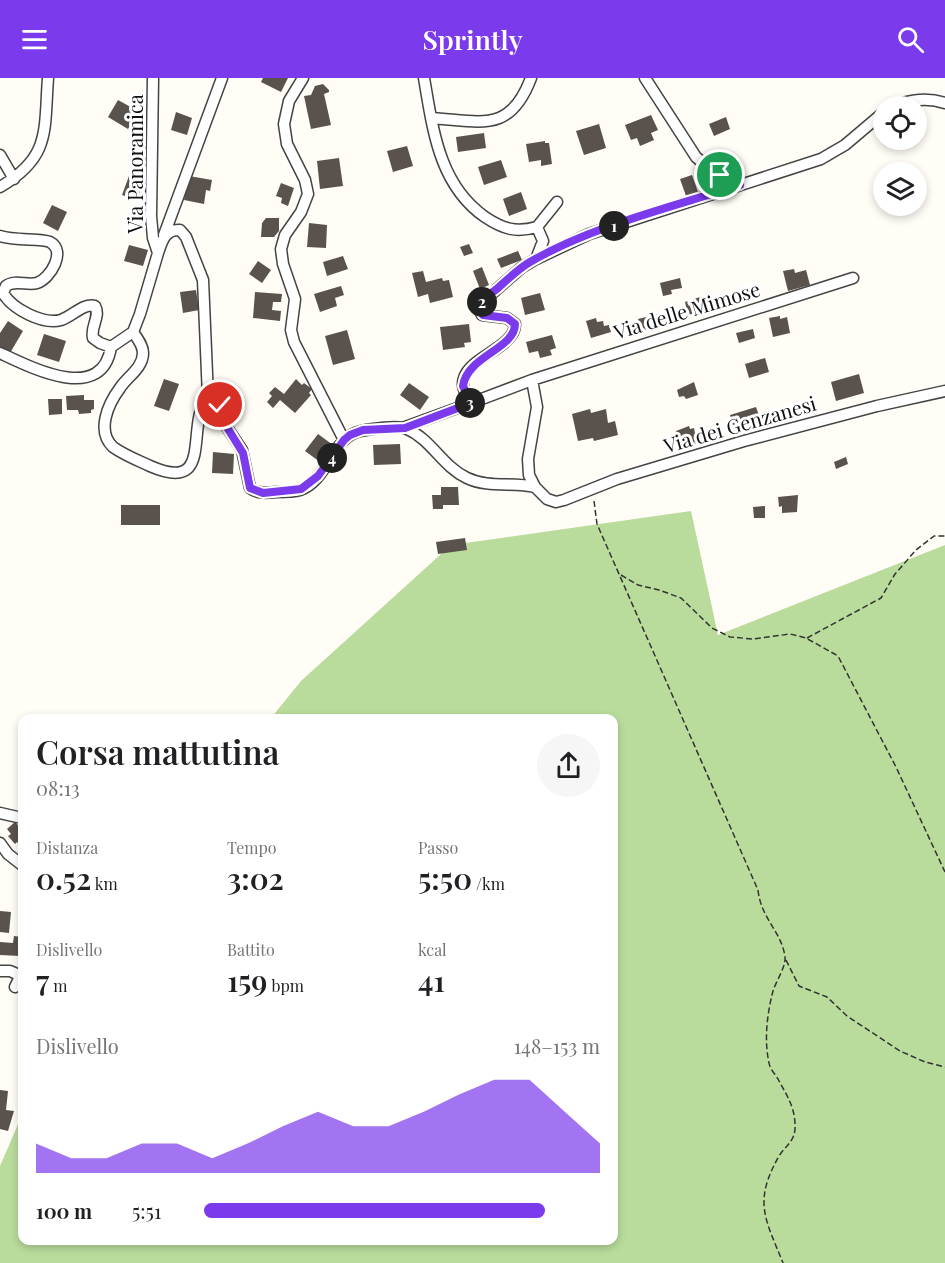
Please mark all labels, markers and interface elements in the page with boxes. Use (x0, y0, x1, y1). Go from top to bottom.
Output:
text: Sprintly (422, 21, 523, 57)
icon: menu (18, 23, 51, 56)
icon: search (894, 23, 927, 56)
street label: Via Panoramica (121, 94, 148, 235)
map controls (873, 96, 927, 216)
button: locate (873, 96, 927, 150)
pin (694, 149, 745, 200)
icon: arrive (703, 158, 736, 191)
button: layers (873, 162, 927, 216)
pin: 1 (599, 211, 629, 241)
text: 1 (611, 215, 617, 236)
street label: Via delle Mimose (609, 274, 763, 345)
pin: 2 (467, 287, 497, 317)
text: 2 (478, 291, 486, 312)
pin (194, 379, 245, 430)
icon: check (203, 388, 236, 421)
pin: 3 (455, 388, 485, 418)
street label: Via dei Genzanesi (659, 389, 819, 459)
text: 3 (466, 392, 474, 413)
pin: 4 (317, 443, 347, 473)
text: 4 (328, 447, 336, 468)
text: Corsa mattutina (36, 729, 279, 773)
button: share (537, 734, 600, 797)
text: 08:13 (36, 774, 80, 801)
text: Distanza (36, 837, 98, 858)
text: Tempo (227, 837, 277, 858)
text: Passo (418, 837, 458, 858)
text: 0.52 (36, 858, 91, 898)
text: 3:02 (227, 858, 284, 898)
text: 5:50 (418, 858, 472, 898)
text: km (91, 873, 118, 894)
text: /km (472, 873, 505, 894)
text: Dislivello (36, 939, 102, 960)
text: Battito (227, 939, 275, 960)
text: kcal (418, 939, 447, 960)
text: 7 (36, 960, 49, 1000)
text: 159 (227, 960, 268, 1000)
text: 41 (418, 960, 445, 1000)
text: m (49, 975, 67, 996)
text: bpm (268, 975, 304, 996)
text: Dislivello (36, 1032, 119, 1059)
text: 148–153 m (514, 1032, 600, 1059)
text: 100 m (36, 1197, 92, 1224)
text: 5:51 (132, 1197, 161, 1224)

